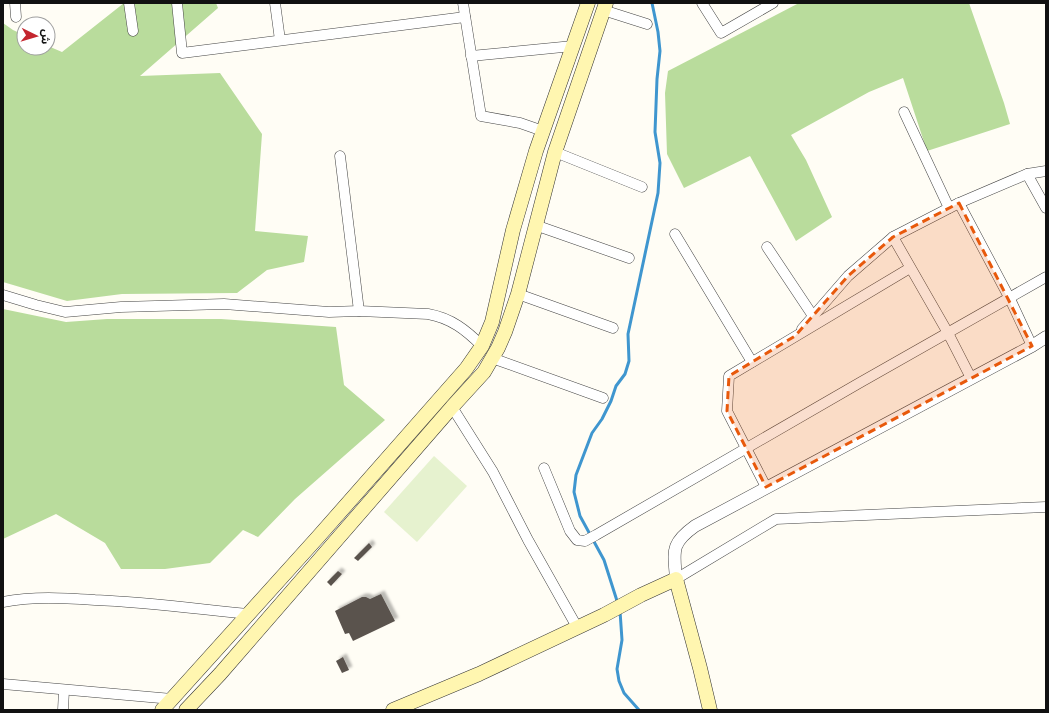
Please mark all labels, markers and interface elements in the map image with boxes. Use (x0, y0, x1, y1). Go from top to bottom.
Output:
north arrow (16, 16, 56, 56)
text: ش (38, 29, 54, 45)

